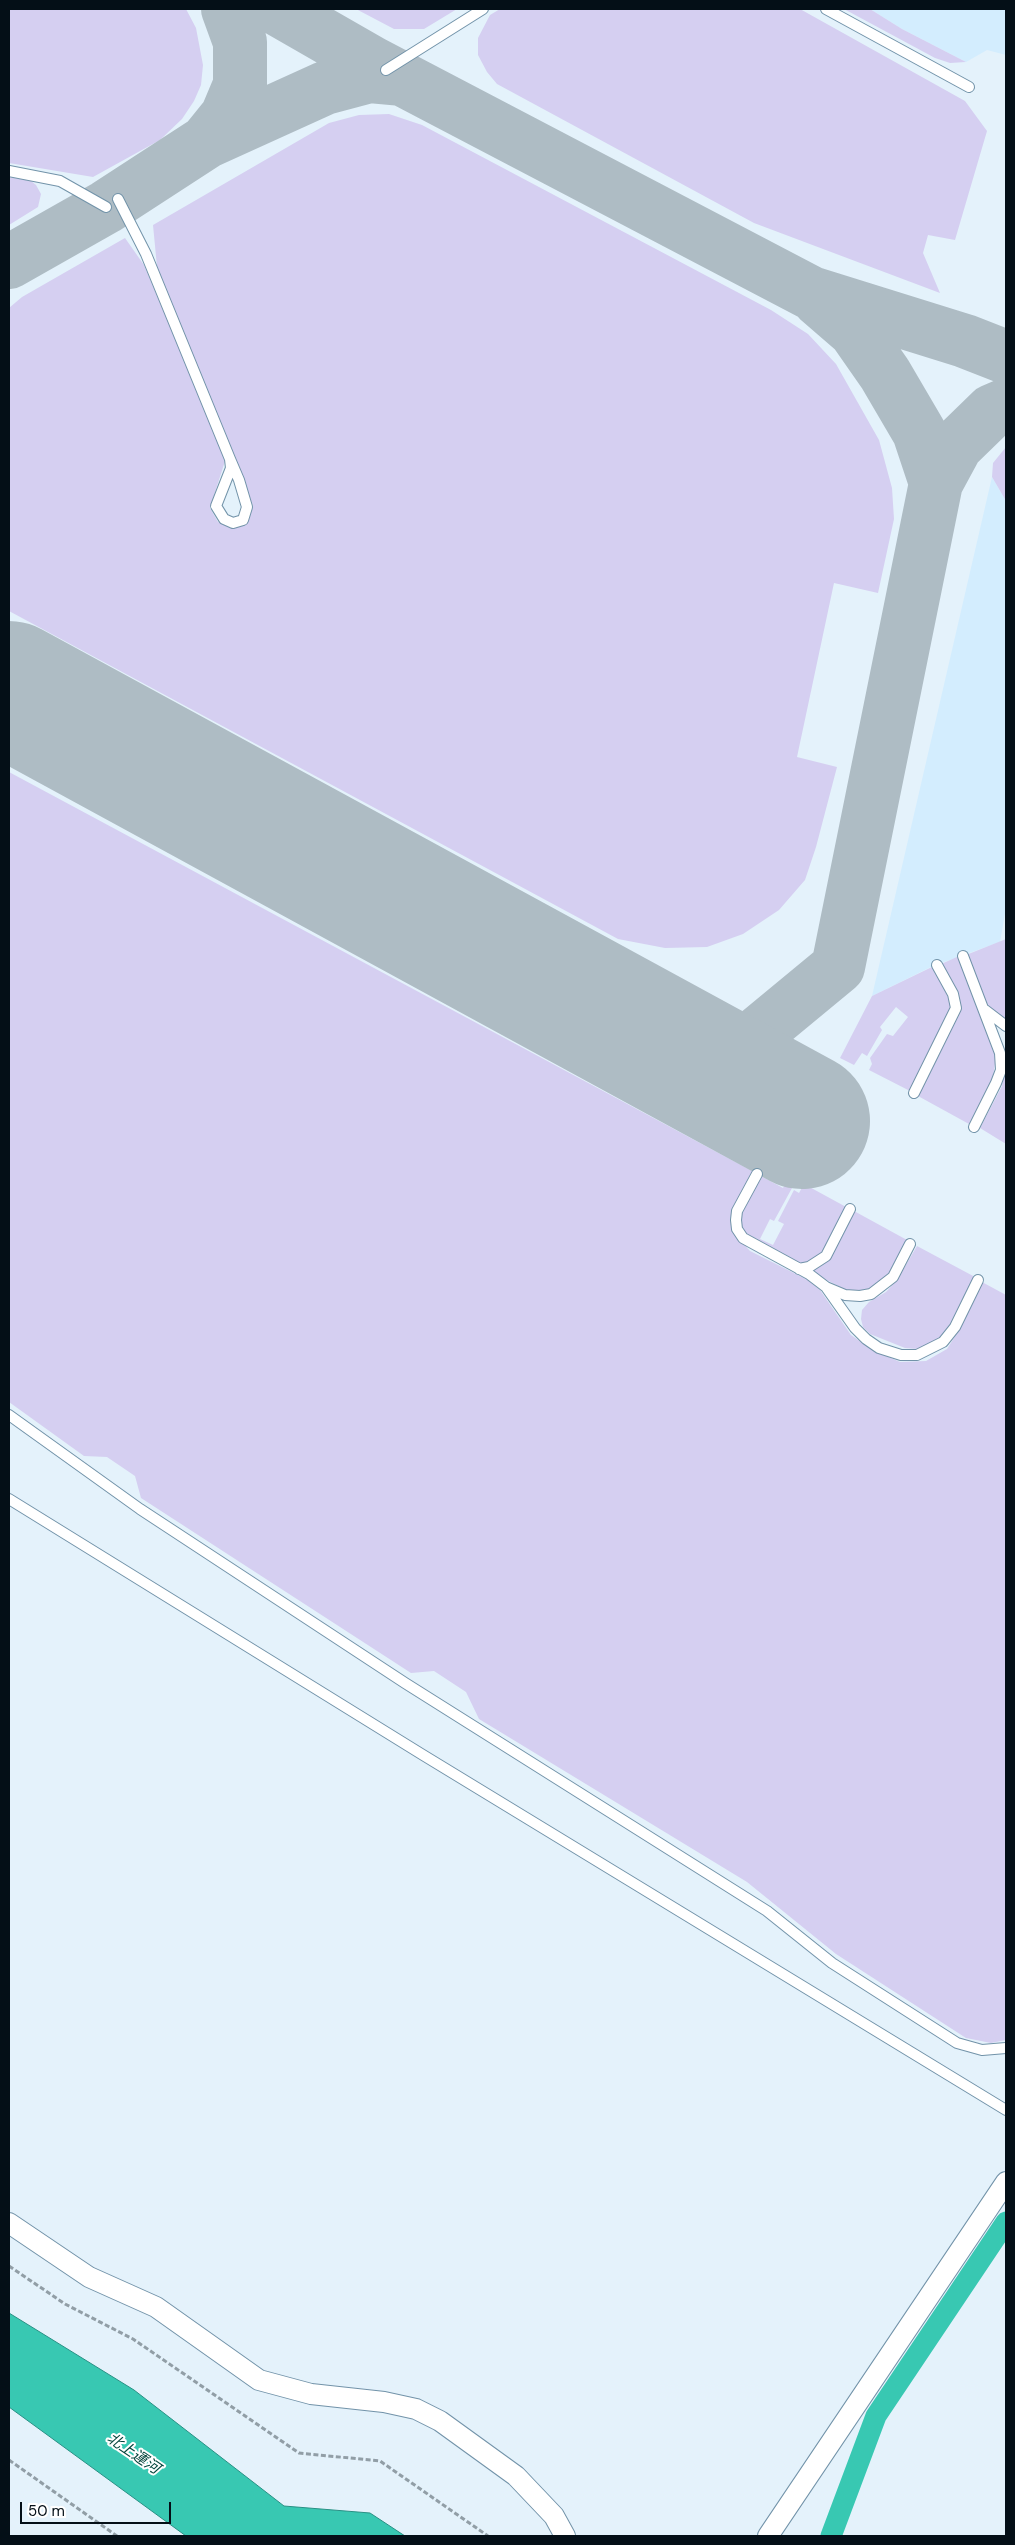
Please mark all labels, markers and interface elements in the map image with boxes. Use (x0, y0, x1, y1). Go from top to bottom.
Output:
water label: 北上運河 (103, 2430, 163, 2478)
scale bar (22, 2492, 174, 2524)
text: 50 m (28, 2501, 65, 2521)

